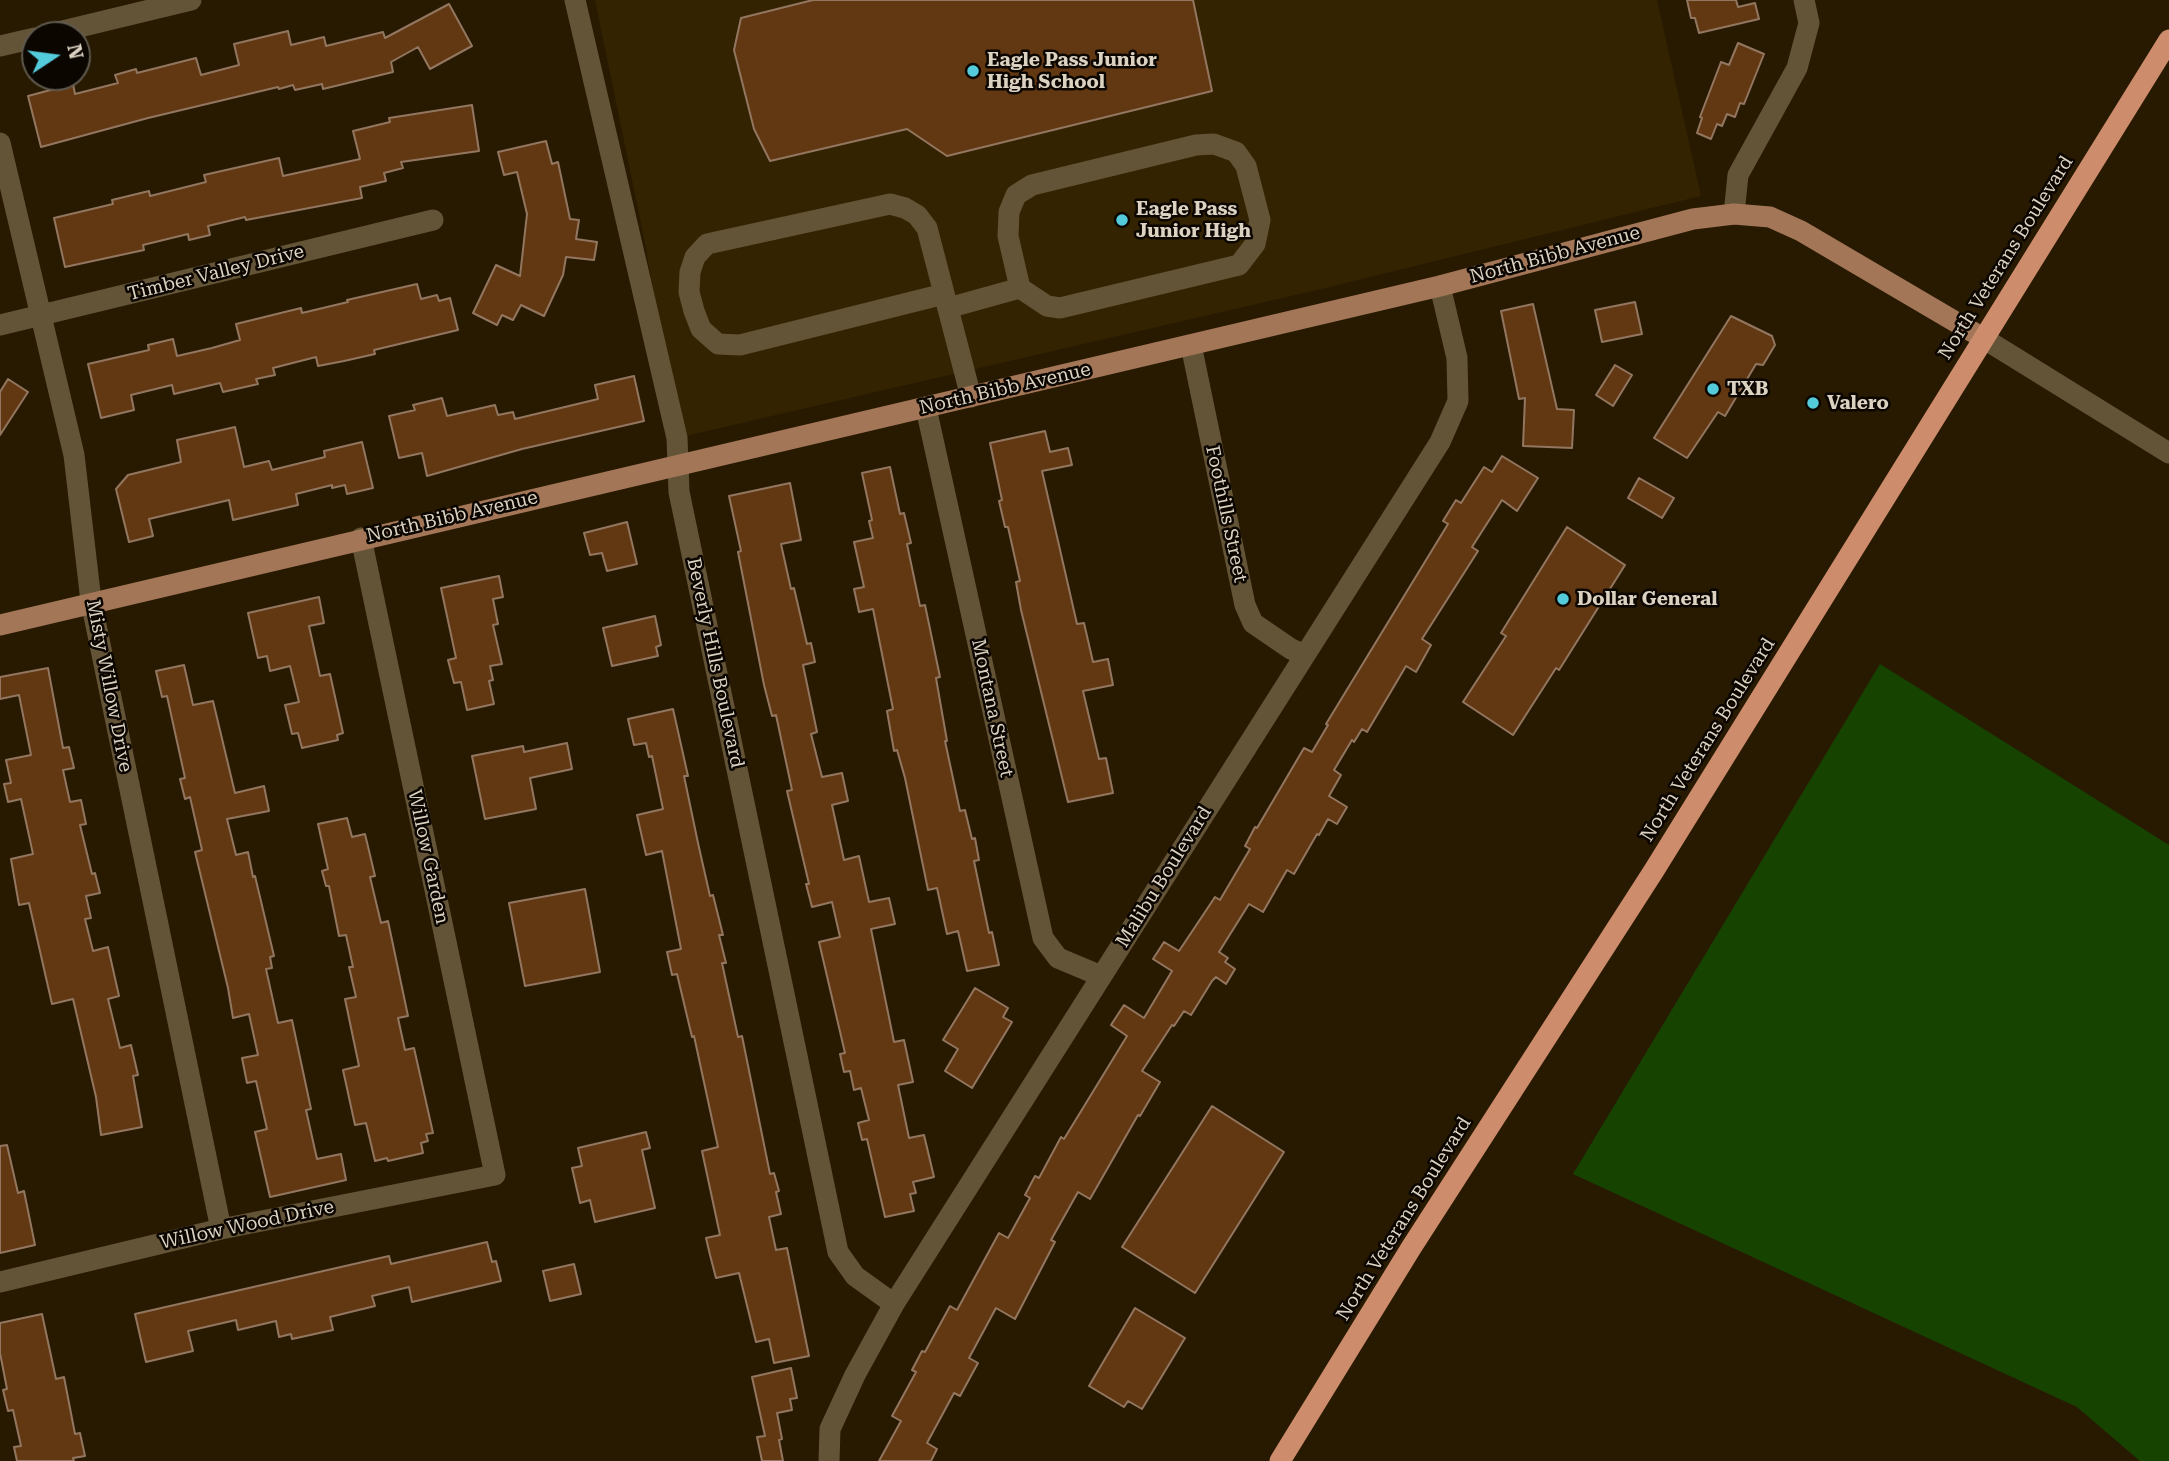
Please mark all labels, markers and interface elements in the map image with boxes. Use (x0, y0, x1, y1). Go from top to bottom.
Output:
north arrow (21, 21, 91, 91)
text: N (62, 42, 88, 61)
place label: Eagle Pass Junior High School (987, 49, 1157, 93)
marker: Eagle Pass Junior High School (965, 63, 981, 79)
street label: North Veterans Boulevard (1934, 152, 2078, 364)
place label: Eagle Pass Junior High (1136, 198, 1251, 242)
marker: Eagle Pass Junior High (1114, 212, 1130, 228)
street label: North Bibb Avenue (1467, 221, 1643, 289)
street label: Timber Valley Drive (125, 240, 307, 306)
street label: North Bibb Avenue (917, 358, 1093, 420)
place label: TXB (1727, 378, 1768, 400)
marker: TXB (1705, 381, 1721, 397)
place label: Valero (1827, 392, 1889, 414)
marker: Valero (1805, 395, 1821, 411)
street label: Foothills Street (1200, 443, 1252, 585)
street label: North Bibb Avenue (364, 486, 540, 548)
street label: Beverly Hills Boulevard (682, 556, 748, 770)
place label: Dollar General (1577, 588, 1717, 610)
marker: Dollar General (1555, 591, 1571, 607)
street label: Misty Willow Drive (81, 598, 137, 774)
street label: North Veterans Boulevard (1636, 634, 1780, 846)
street label: Montana Street (966, 637, 1018, 779)
street label: Willow Garden (403, 788, 453, 926)
street label: Malibu Boulevard (1111, 802, 1217, 952)
street label: North Veterans Boulevard (1332, 1113, 1476, 1325)
street label: Willow Wood Drive (158, 1195, 336, 1255)

